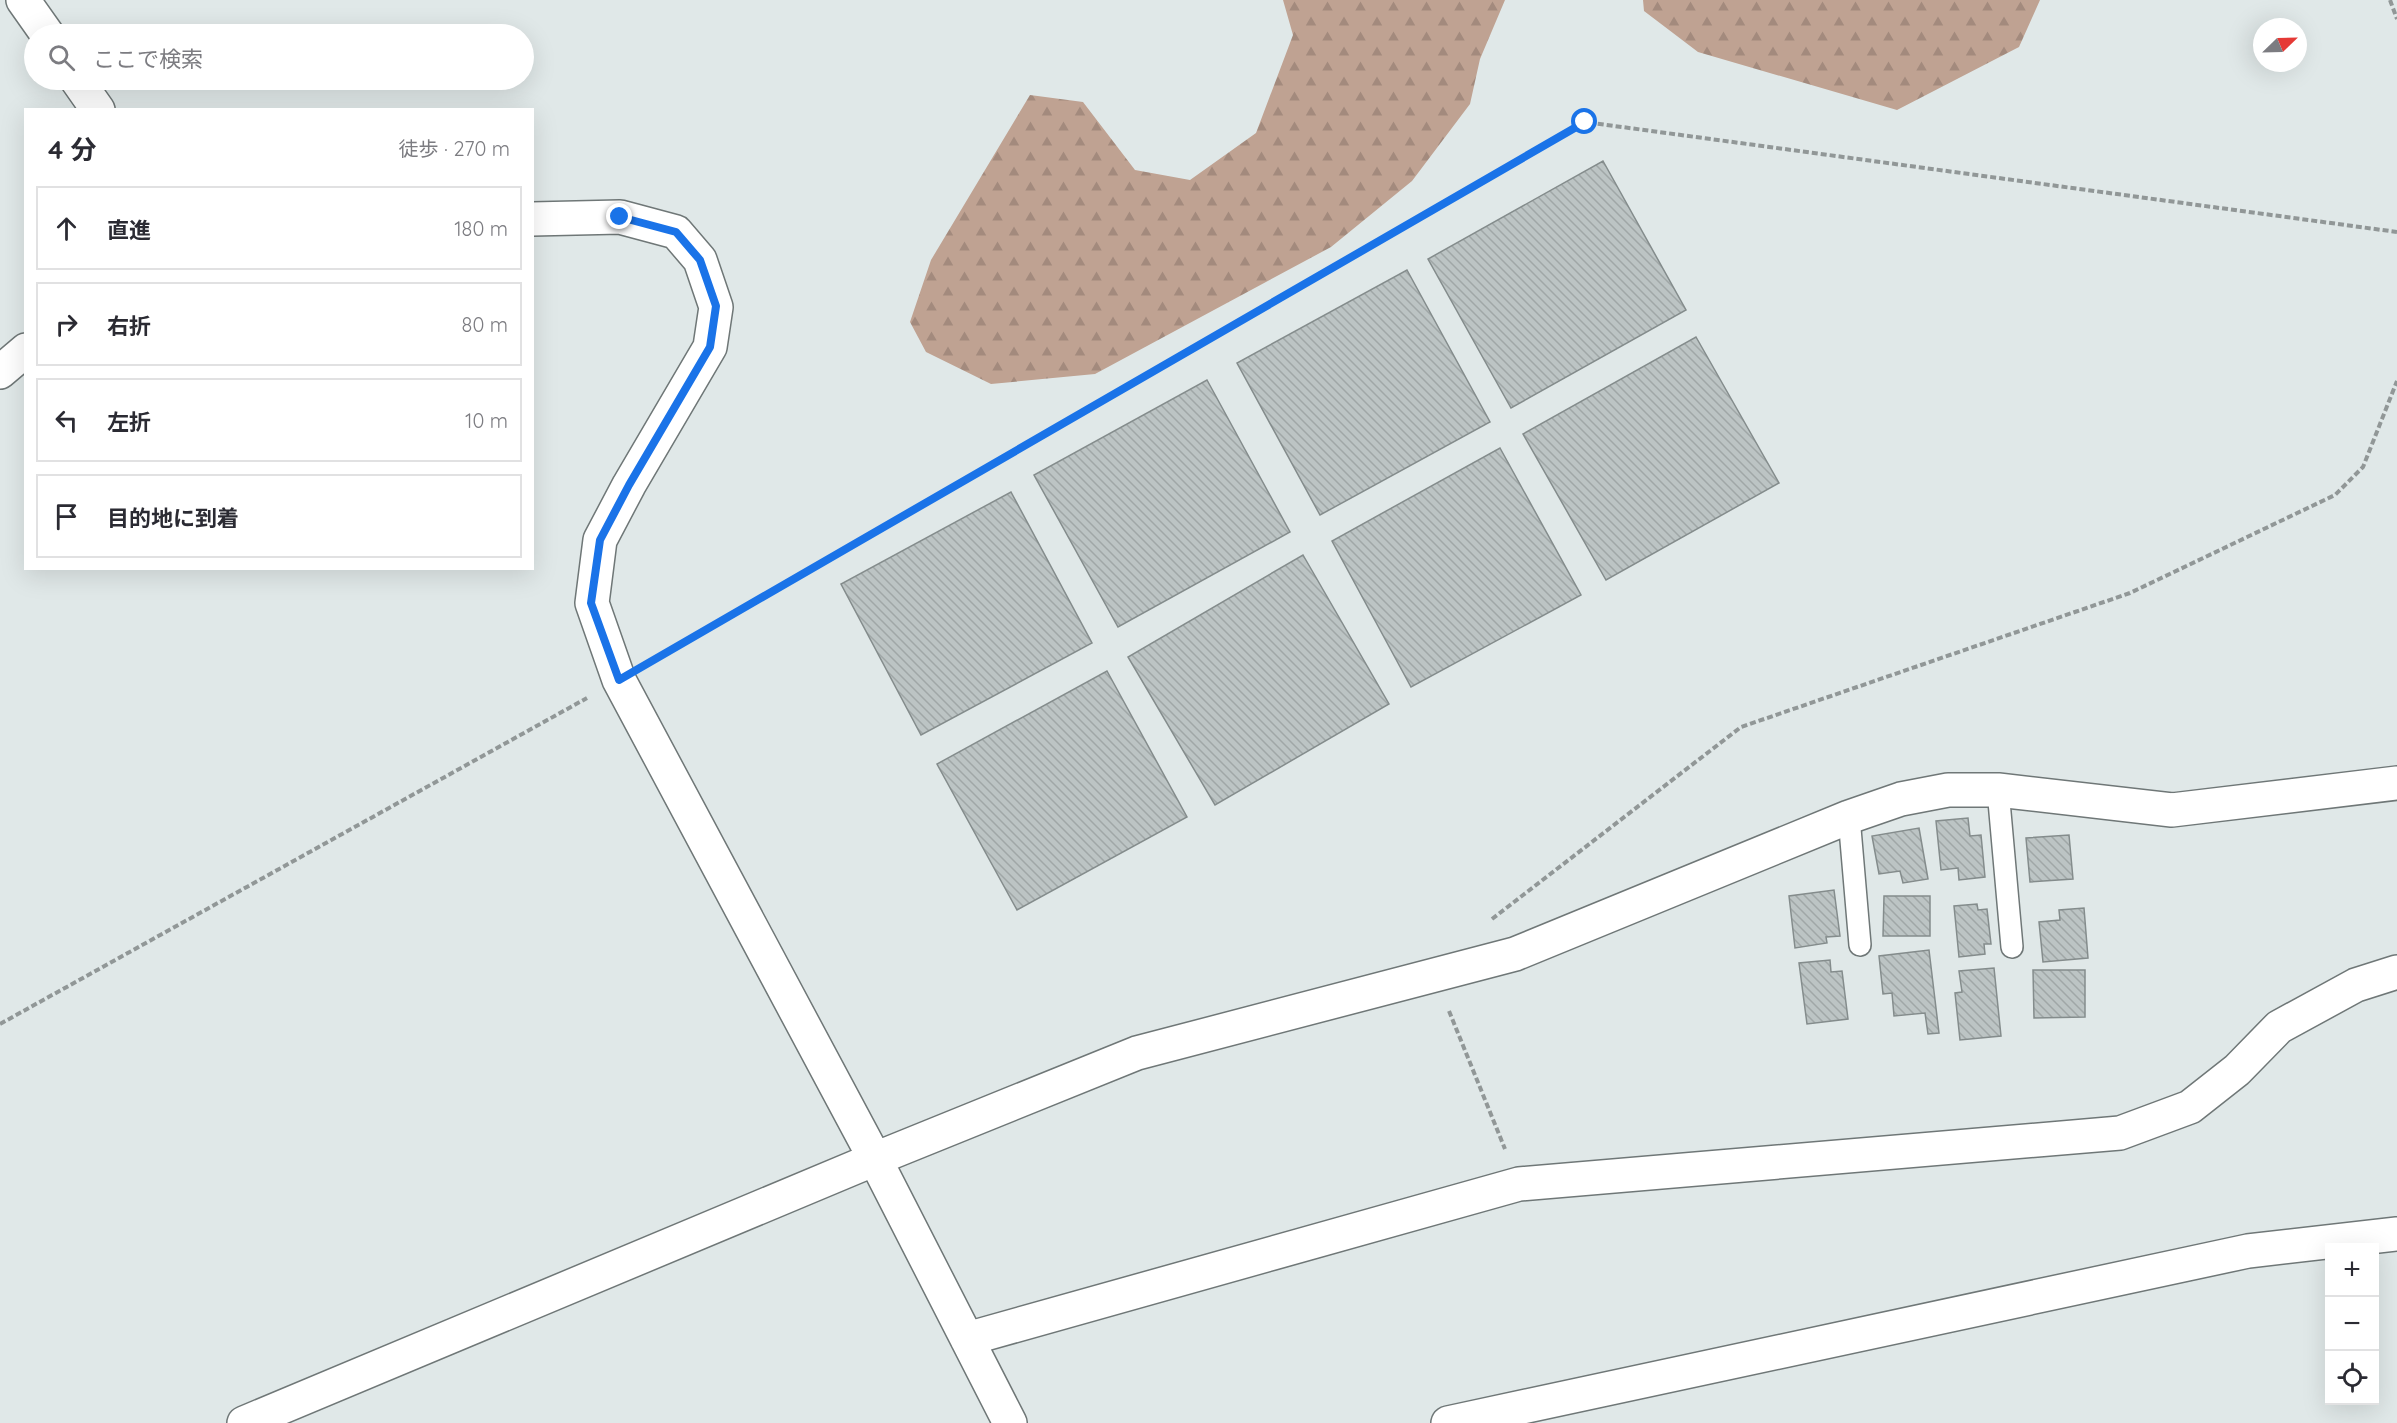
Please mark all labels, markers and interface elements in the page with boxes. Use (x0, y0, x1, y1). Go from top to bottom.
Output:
north arrow (2253, 18, 2307, 72)
search box (24, 24, 534, 90)
icon: search (45, 41, 78, 74)
text: ここで検索 (93, 45, 203, 73)
route start (1571, 108, 1597, 134)
text: 4 分 (48, 133, 97, 166)
text: 徒歩 · 270 m (399, 136, 510, 161)
route end (606, 203, 632, 229)
icon: ahead (50, 212, 83, 245)
text: 直進 (107, 216, 151, 244)
text: 180 m (454, 216, 508, 241)
icon: right (50, 308, 83, 341)
text: 右折 (107, 312, 151, 340)
text: 80 m (462, 312, 508, 337)
icon: left (50, 404, 83, 437)
text: 左折 (107, 408, 151, 436)
text: 10 m (465, 408, 508, 433)
icon: arrive (50, 500, 83, 533)
text: 目的地に到着 (107, 504, 239, 532)
map controls (2325, 1243, 2379, 1405)
button: + (2325, 1243, 2379, 1297)
button: − (2325, 1297, 2379, 1351)
button: locate (2325, 1351, 2379, 1405)

